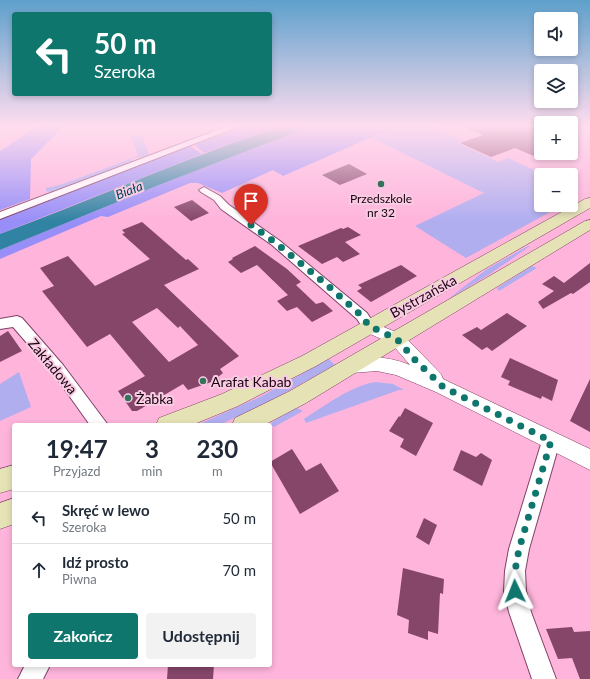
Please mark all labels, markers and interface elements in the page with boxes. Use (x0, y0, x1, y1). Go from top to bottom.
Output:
map controls (534, 12, 578, 212)
button: sound (534, 12, 578, 56)
text: 50 m (94, 26, 157, 60)
icon: left (28, 28, 80, 80)
text: Szeroka (94, 60, 155, 82)
button: layers (534, 64, 578, 108)
button: + (534, 116, 578, 160)
button: − (534, 168, 578, 212)
water label: Biała (113, 177, 145, 202)
marker: Przedszkole nr 32 (376, 179, 386, 189)
pin (234, 184, 268, 225)
icon: arrive (240, 190, 262, 212)
place label: Przedszkole nr 32 (350, 191, 412, 220)
street label: Bystrzańska (387, 271, 459, 321)
street label: Zakładowa (25, 335, 81, 397)
place label: Arafat Kabab (211, 373, 292, 390)
marker: Arafat Kabab (198, 376, 208, 386)
place label: Żabka (136, 390, 173, 407)
marker: Żabka (123, 393, 133, 403)
text: 19:47 (46, 434, 108, 463)
text: 3 (145, 434, 159, 463)
text: 230 (196, 434, 238, 463)
text: Przyjazd (53, 463, 101, 479)
text: min (142, 463, 163, 479)
text: m (212, 463, 223, 479)
text: Skręć w lewo (62, 501, 150, 519)
icon: left (28, 507, 50, 529)
text: 50 m (222, 509, 256, 527)
text: Szeroka (62, 519, 106, 535)
text: Idź prosto (62, 553, 129, 571)
icon: ahead (28, 559, 50, 581)
text: 70 m (222, 561, 256, 579)
position arrow (494, 570, 536, 612)
text: Piwna (62, 571, 97, 587)
button: Zakończ (28, 613, 138, 659)
button: Udostępnij (146, 613, 256, 659)

